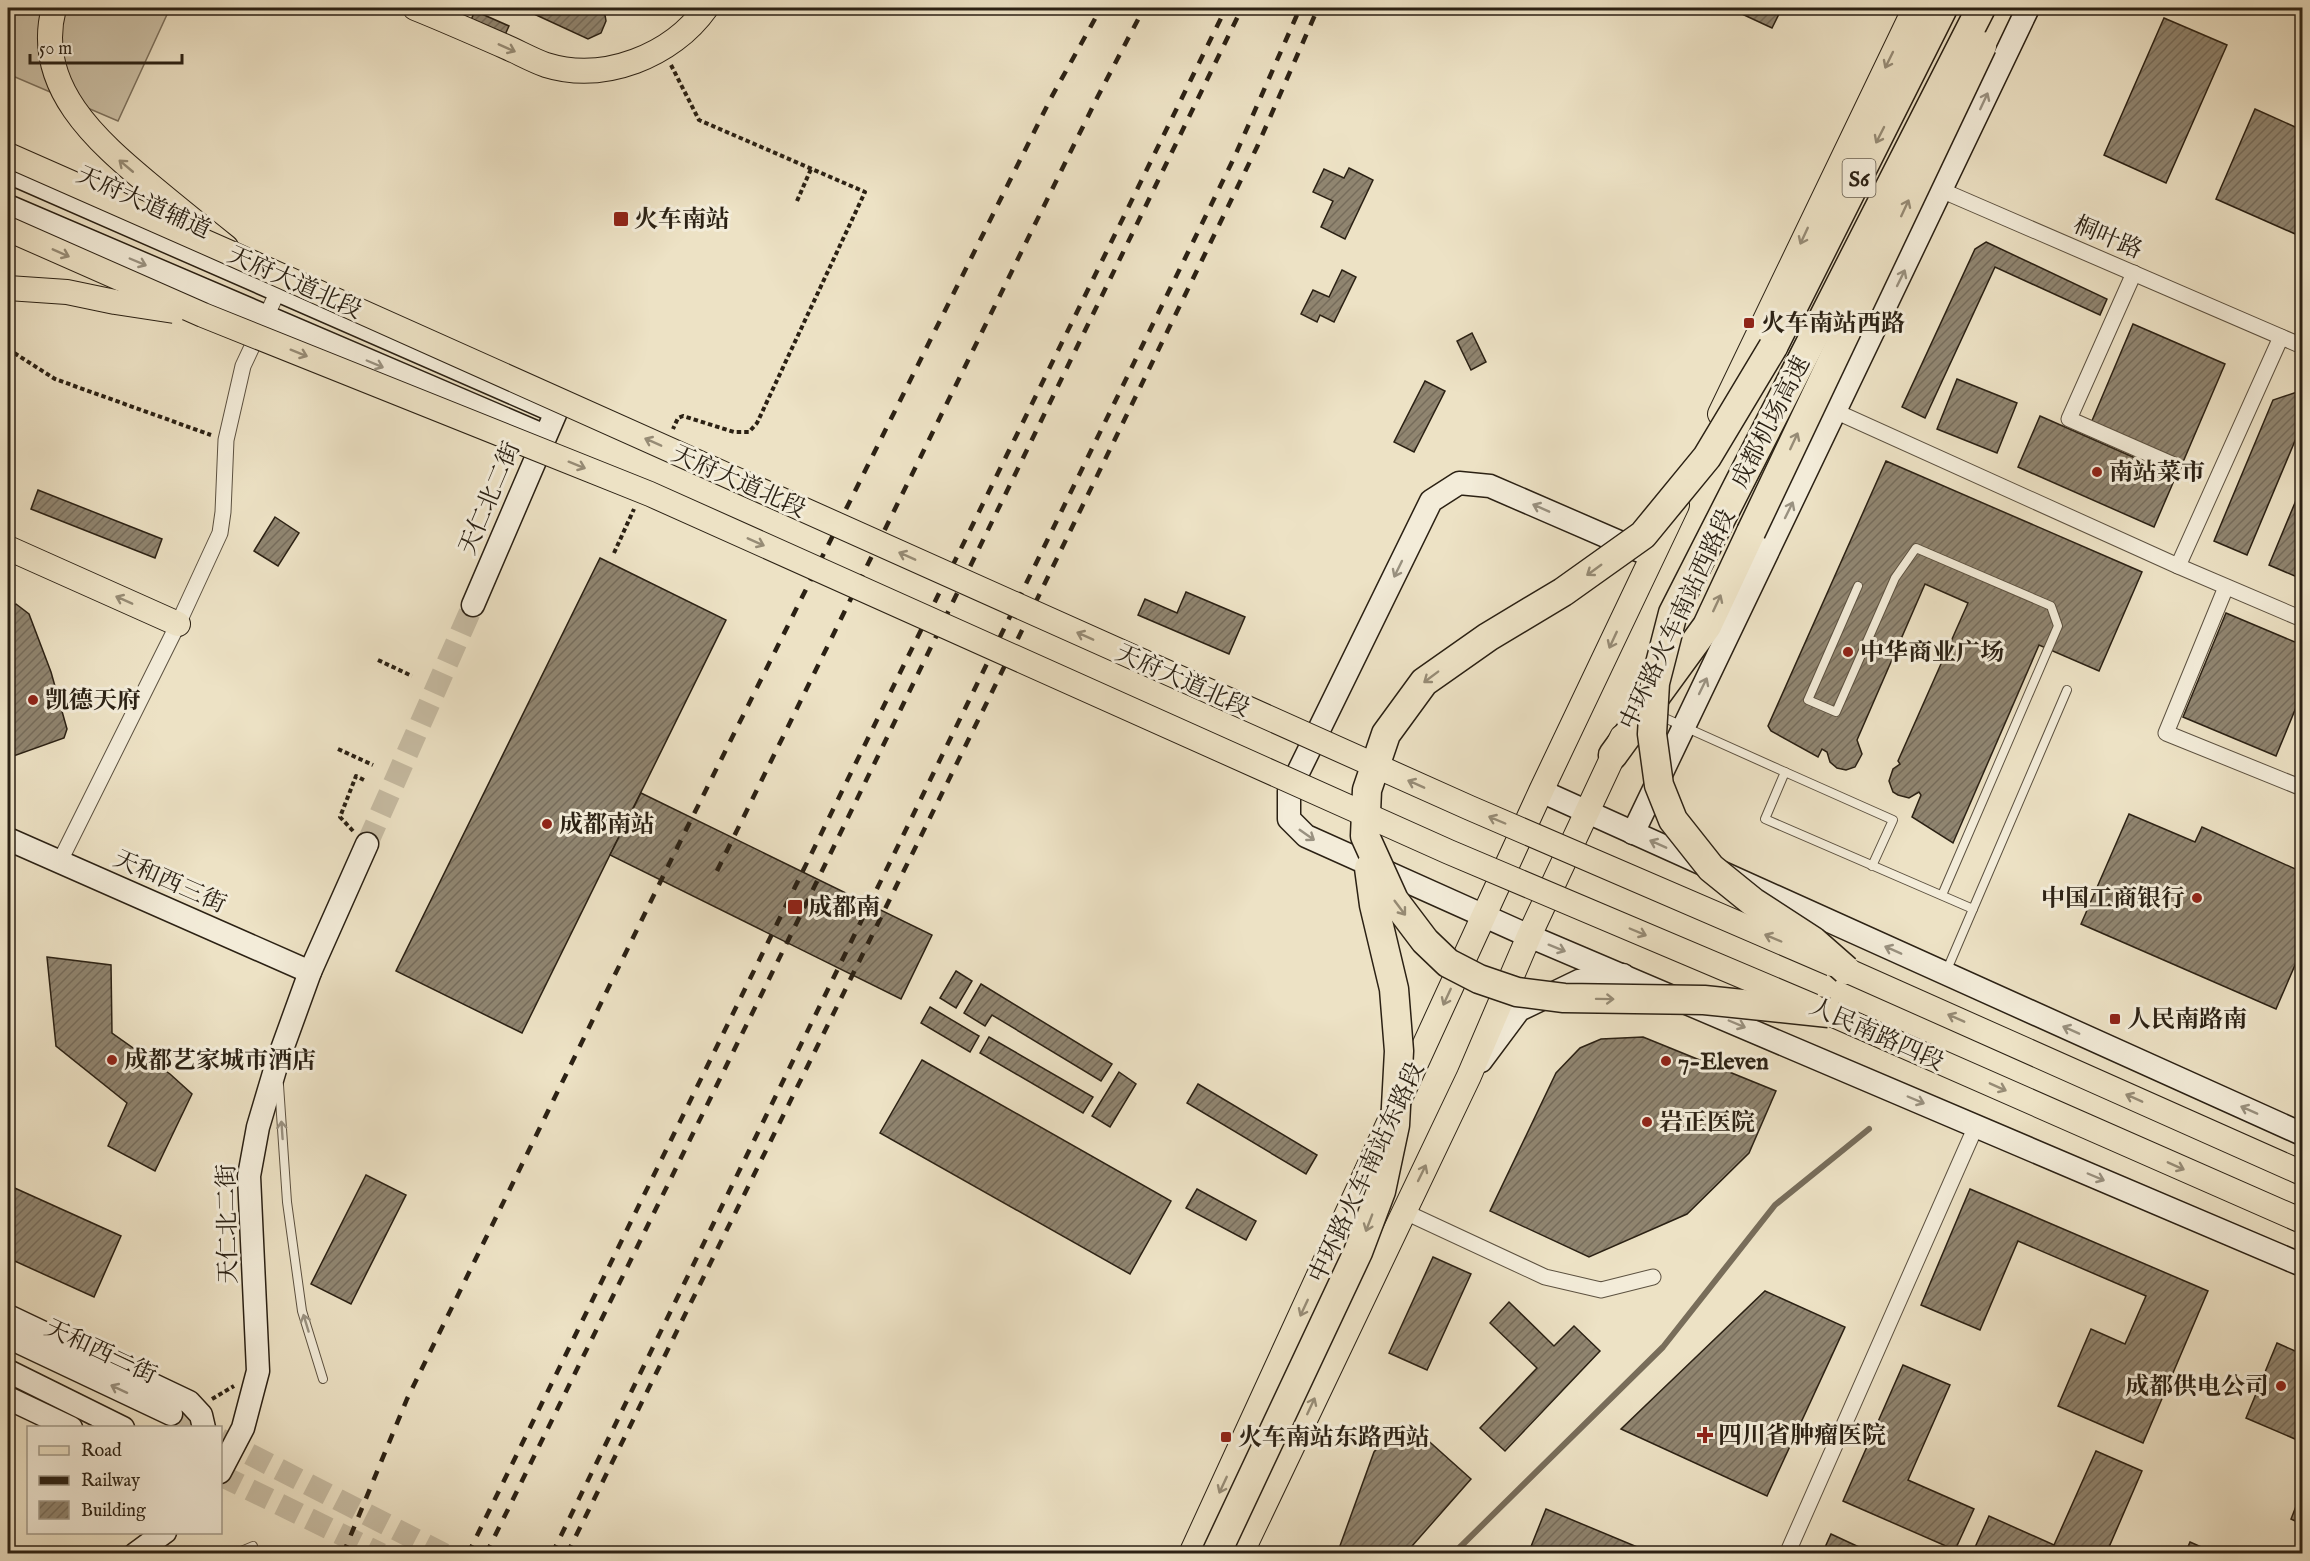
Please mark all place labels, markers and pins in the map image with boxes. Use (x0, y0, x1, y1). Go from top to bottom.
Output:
place label: 火车南站 (634, 205, 730, 236)
marker: 火车南站 (612, 210, 630, 228)
place label: 火车南站西路 (1761, 309, 1905, 340)
marker: 火车南站西路 (1742, 316, 1756, 330)
place label: 南站菜市 (2109, 458, 2205, 489)
marker: 南站菜市 (2090, 465, 2104, 479)
place label: 中华商业广场 (1860, 638, 2004, 669)
marker: 中华商业广场 (1841, 645, 1855, 659)
place label: 凯德天府 (45, 686, 141, 717)
marker: 凯德天府 (26, 693, 40, 707)
place label: 成都南站 (559, 810, 655, 841)
marker: 成都南站 (540, 817, 554, 831)
place label: 中国工商银行 (2041, 884, 2185, 915)
marker: 中国工商银行 (2190, 891, 2204, 905)
place label: 成都南 (808, 893, 880, 924)
marker: 成都南 (786, 898, 804, 916)
place label: 人民南路南 (2127, 1005, 2247, 1036)
marker: 人民南路南 (2108, 1012, 2122, 1026)
place label: 成都艺家城市酒店 (124, 1046, 316, 1077)
place label: 7-Eleven (1678, 1047, 1769, 1078)
marker: 成都艺家城市酒店 (105, 1053, 119, 1067)
marker: 7-Eleven (1659, 1054, 1673, 1068)
place label: 岩正医院 (1659, 1108, 1755, 1139)
marker: 岩正医院 (1640, 1115, 1654, 1129)
place label: 成都供电公司 (2125, 1372, 2269, 1403)
marker: 成都供电公司 (2274, 1379, 2288, 1393)
place label: 四川省肿瘤医院 (1718, 1421, 1886, 1452)
place label: 火车南站东路西站 (1238, 1423, 1430, 1454)
marker: 四川省肿瘤医院 (1696, 1426, 1714, 1444)
marker: 火车南站东路西站 (1219, 1430, 1233, 1444)

